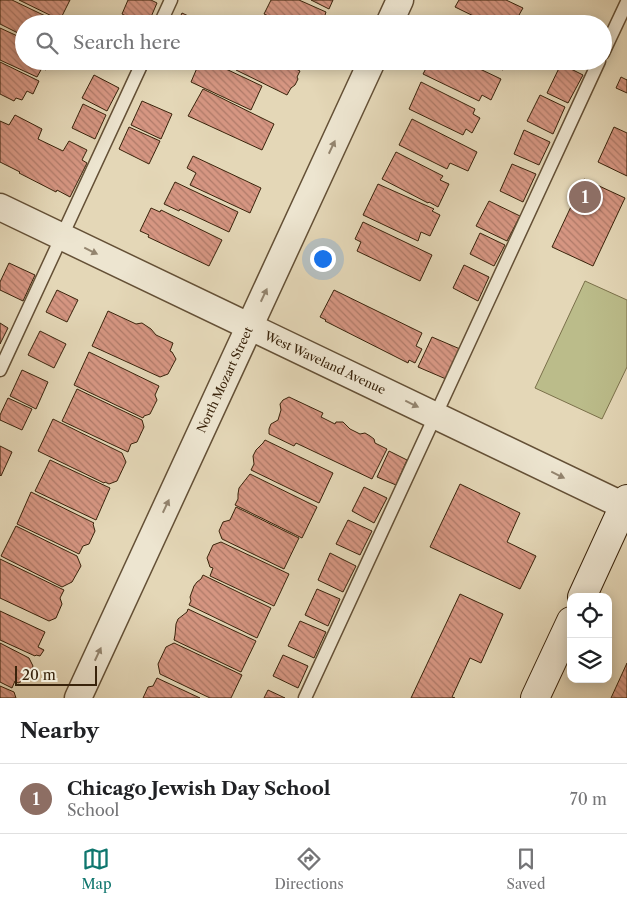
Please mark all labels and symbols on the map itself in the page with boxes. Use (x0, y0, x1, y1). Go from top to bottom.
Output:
one-way arrow (328, 140, 336, 154)
pin: 1 (569, 178, 601, 216)
your location (310, 246, 336, 272)
one-way arrow (84, 247, 98, 255)
one-way arrow (260, 288, 268, 302)
street label: North Mozart Street (193, 324, 256, 435)
street label: West Waveland Avenue (261, 327, 388, 397)
one-way arrow (404, 400, 419, 408)
one-way arrow (551, 471, 565, 479)
one-way arrow (163, 499, 171, 513)
one-way arrow (95, 647, 103, 661)
scale bar (15, 663, 98, 686)

